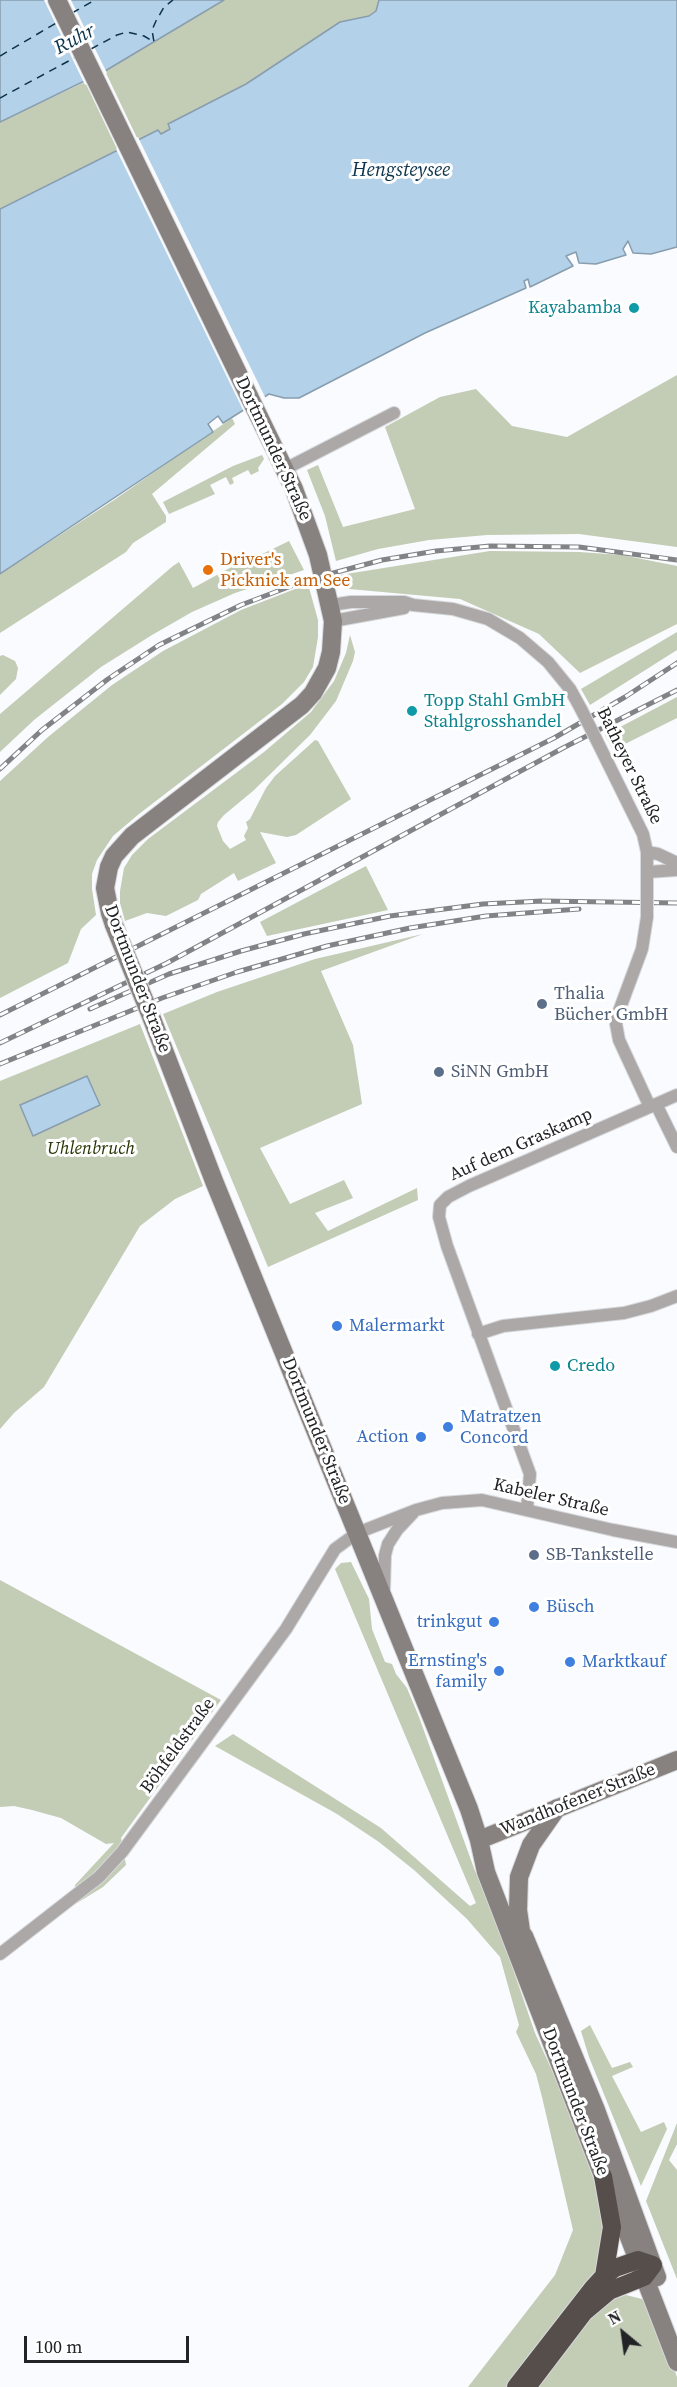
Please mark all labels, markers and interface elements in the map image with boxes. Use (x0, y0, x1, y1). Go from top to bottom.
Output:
water label: Ruhr (51, 19, 99, 61)
water label: Hengsteysee (352, 159, 450, 183)
place label: Kayabamba (528, 297, 622, 319)
marker: Kayabamba (627, 301, 641, 315)
street label: Dortmunder Straße (230, 374, 316, 524)
place label: Driver's Picknick am See (220, 549, 351, 592)
marker: Driver's Picknick am See (201, 563, 215, 577)
place label: Topp Stahl GmbH Stahlgrosshandel (424, 690, 565, 732)
marker: Topp Stahl GmbH Stahlgrosshandel (405, 704, 419, 718)
street label: Batheyer Straße (591, 704, 667, 828)
street label: Dortmunder Straße (99, 902, 175, 1056)
place label: Thalia Bücher GmbH (554, 983, 668, 1026)
marker: Thalia Bücher GmbH (535, 997, 549, 1011)
place label: SiNN GmbH (451, 1061, 549, 1083)
marker: SiNN GmbH (432, 1065, 446, 1079)
street label: Auf dem Graskamp (446, 1104, 596, 1186)
park label: Uhlenbruch (47, 1138, 135, 1160)
place label: Malermarkt (349, 1315, 445, 1337)
marker: Malermarkt (330, 1319, 344, 1333)
street label: Dortmunder Straße (277, 1354, 355, 1508)
place label: Credo (567, 1355, 615, 1377)
marker: Credo (548, 1359, 562, 1373)
place label: Matratzen Concord (460, 1406, 542, 1448)
marker: Matratzen Concord (441, 1420, 455, 1434)
place label: Action (357, 1426, 409, 1448)
marker: Action (414, 1430, 428, 1444)
street label: Kabeler Straße (491, 1474, 611, 1522)
place label: SB-Tankstelle (546, 1544, 654, 1566)
marker: SB-Tankstelle (527, 1548, 541, 1562)
place label: Büsch (546, 1596, 595, 1618)
marker: Büsch (527, 1600, 541, 1614)
place label: trinkgut (417, 1611, 482, 1633)
marker: trinkgut (487, 1615, 501, 1629)
place label: Ernsting's family (408, 1650, 487, 1692)
place label: Marktkauf (582, 1651, 666, 1673)
marker: Marktkauf (563, 1655, 577, 1669)
marker: Ernsting's family (492, 1664, 506, 1678)
street label: Böhfeldstraße (136, 1694, 220, 1798)
street label: Wandhofener Straße (497, 1759, 659, 1841)
street label: Dortmunder Straße (537, 2025, 613, 2179)
north arrow (593, 2303, 653, 2363)
text: N (604, 2305, 625, 2330)
scale bar (27, 2324, 192, 2362)
text: 100 m (35, 2334, 82, 2359)

